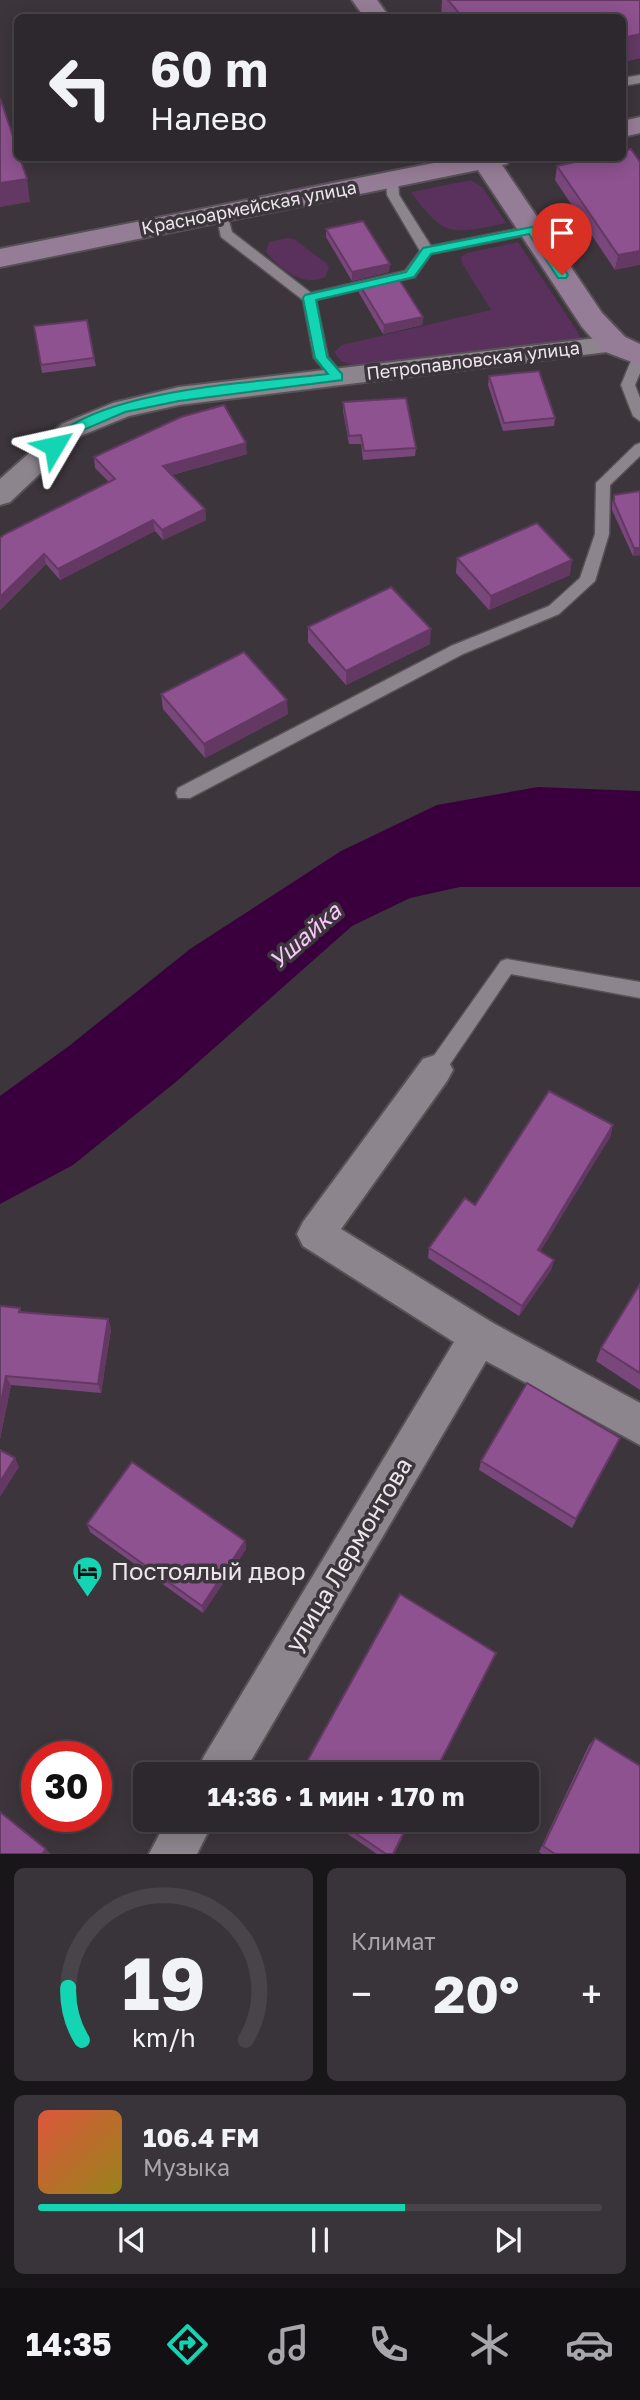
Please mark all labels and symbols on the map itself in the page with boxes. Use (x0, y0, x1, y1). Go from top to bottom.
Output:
street label: Красноармейская улица (139, 175, 358, 239)
pin (532, 203, 592, 275)
street label: Петропавловская улица (365, 336, 581, 384)
position arrow (17, 409, 91, 483)
water label: Ушайка (263, 896, 347, 974)
street label: улица Лермонтова (278, 1452, 417, 1657)
hotel icon: Постоялый двор (71, 1555, 105, 1599)
place label: Постоялый двор (111, 1556, 306, 1585)
speed limit sign: 30 (21, 1741, 112, 1832)

